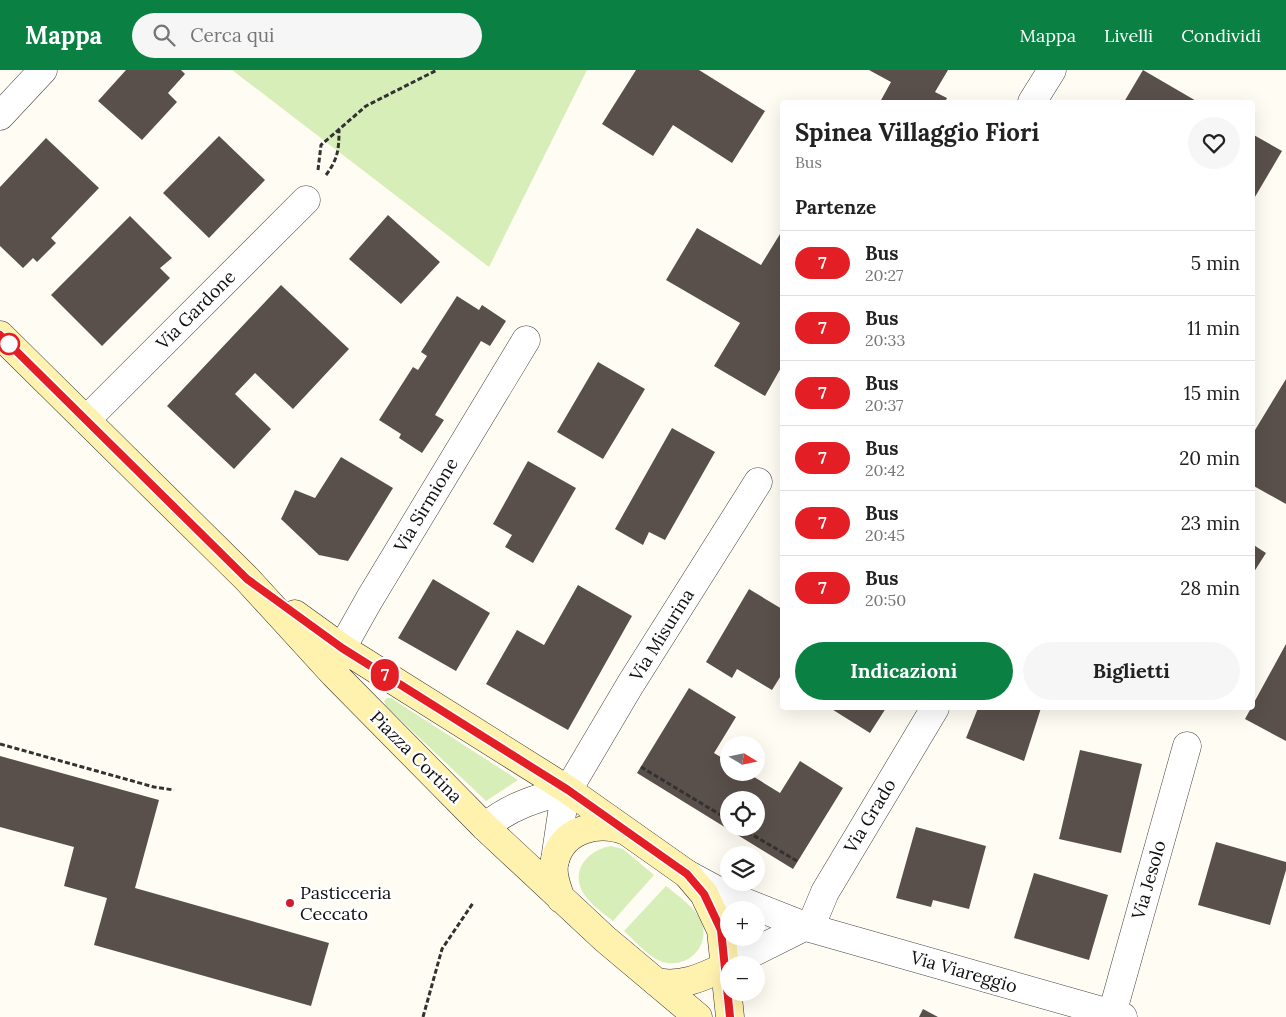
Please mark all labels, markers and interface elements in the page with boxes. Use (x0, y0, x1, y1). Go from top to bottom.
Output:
search box (132, 13, 482, 58)
text: Mappa (25, 20, 102, 51)
icon: search (150, 21, 178, 49)
text: Cerca qui (190, 23, 274, 47)
text: Mappa (1019, 24, 1076, 47)
text: Livelli (1104, 24, 1153, 47)
text: Condividi (1181, 24, 1261, 47)
text: Spinea Villaggio Fiori (795, 117, 1039, 148)
button: heart (1188, 117, 1240, 169)
text: Bus (795, 152, 822, 172)
text: Partenze (795, 195, 876, 219)
text: Bus (865, 241, 898, 265)
text: 7 (818, 251, 827, 274)
text: 5 min (1191, 251, 1240, 275)
street label: Via Gardone (150, 265, 240, 355)
text: 20:27 (865, 265, 904, 285)
text: Bus (865, 306, 898, 330)
text: 7 (818, 316, 827, 339)
text: 11 min (1187, 316, 1240, 340)
text: 20:33 (865, 330, 905, 350)
unlabelled marker (0, 333, 20, 355)
text: Bus (865, 371, 898, 395)
text: 7 (818, 381, 827, 404)
text: 15 min (1184, 381, 1240, 405)
text: 20:37 (865, 395, 903, 415)
text: Bus (865, 436, 898, 460)
text: 7 (818, 446, 827, 469)
text: 20 min (1179, 446, 1240, 470)
street label: Via Sirmione (388, 453, 463, 557)
text: 20:42 (865, 460, 905, 480)
text: Bus (865, 501, 898, 525)
text: 7 (818, 511, 827, 534)
text: 23 min (1181, 511, 1240, 535)
text: 20:45 (865, 525, 905, 545)
text: Bus (865, 566, 898, 590)
text: 7 (818, 576, 827, 599)
text: 28 min (1180, 576, 1240, 600)
street label: Via Misurina (624, 584, 699, 686)
text: 20:50 (865, 590, 906, 610)
button: Indicazioni (795, 642, 1013, 700)
button: Biglietti (1023, 642, 1240, 700)
line badge: 7 (369, 659, 401, 691)
text: 7 (381, 663, 389, 686)
street label: Piazza Cortina (365, 706, 467, 808)
north arrow (720, 736, 765, 781)
map controls (720, 736, 765, 1001)
street label: Via Grado (838, 774, 901, 858)
button: locate (720, 791, 765, 836)
street label: Via Jesolo (1126, 838, 1171, 923)
button: layers (720, 846, 765, 891)
place label: Pasticceria Ceccato (300, 881, 391, 925)
marker: Pasticceria Ceccato (284, 897, 296, 909)
button: + (720, 901, 765, 946)
street label: Via Viareggio (907, 945, 1020, 998)
button: − (720, 956, 765, 1001)

